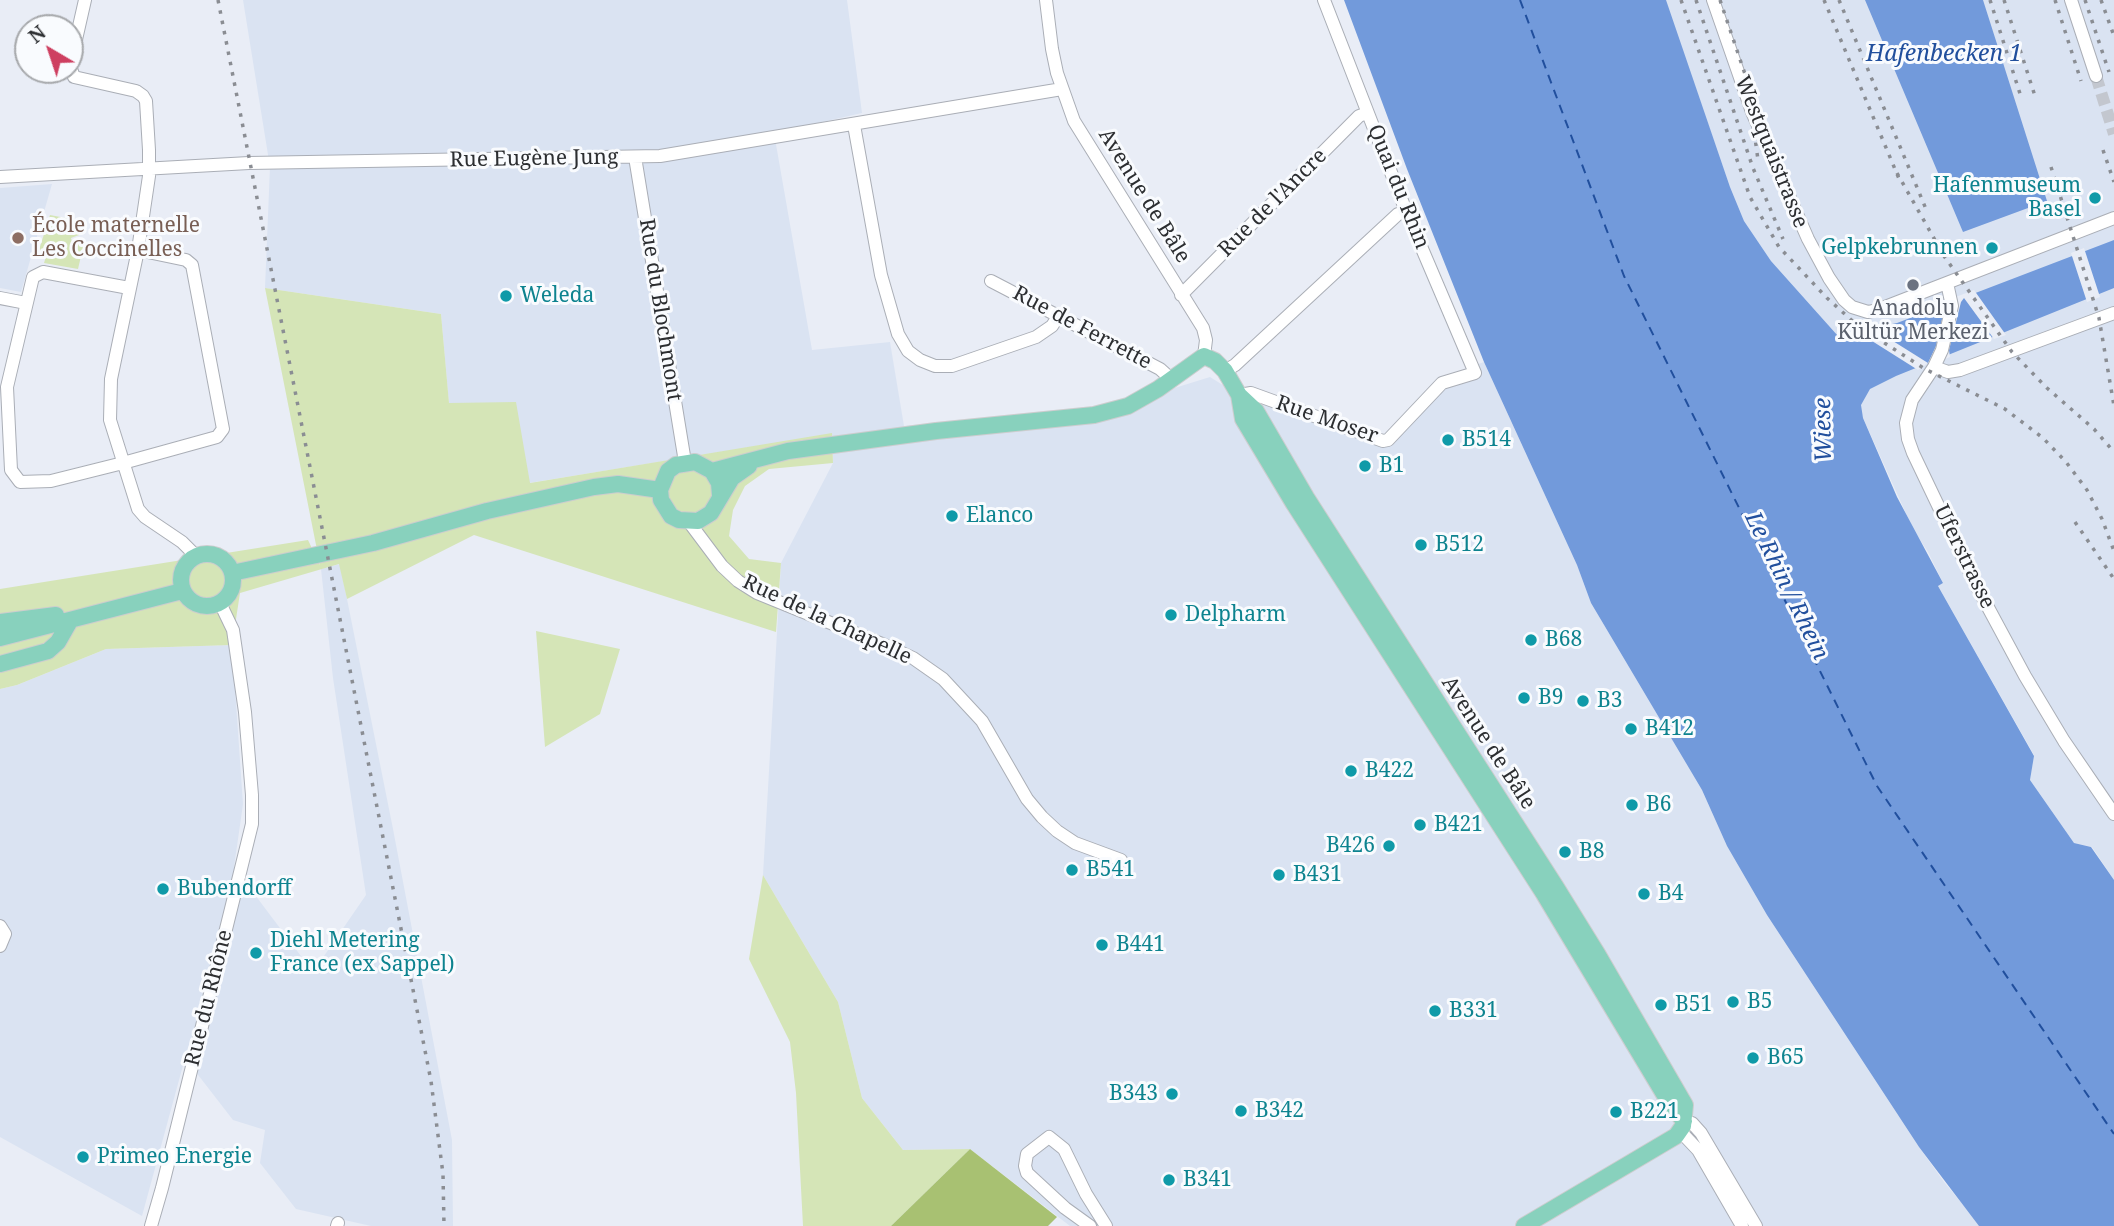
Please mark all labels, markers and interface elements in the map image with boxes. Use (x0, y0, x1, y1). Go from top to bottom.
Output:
north arrow (14, 14, 84, 84)
text: N (23, 19, 51, 49)
water label: Hafenbecken 1 (1866, 40, 2022, 68)
street label: Westquaistrasse (1729, 72, 1813, 232)
street label: Quai du Rhin (1362, 121, 1434, 253)
street label: Avenue de Bâle (1093, 124, 1195, 268)
street label: Rue de l'Ancre (1214, 144, 1332, 262)
street label: Rue Eugène Jung (449, 145, 619, 173)
place label: Hafenmuseum Basel (1933, 173, 2081, 223)
marker: Hafenmuseum Basel (2087, 190, 2103, 206)
place label: École maternelle Les Coccinelles (32, 213, 200, 263)
street label: Rue du Blochmont (633, 217, 687, 403)
marker: École maternelle Les Coccinelles (10, 230, 26, 246)
place label: Gelpkebrunnen (1821, 235, 1978, 261)
marker: Gelpkebrunnen (1984, 240, 2000, 256)
marker: Anadolu Kültür Merkezi (1905, 277, 1921, 293)
street label: Rue de Ferrette (1008, 281, 1156, 375)
place label: Weleda (520, 283, 594, 309)
marker: Weleda (498, 288, 514, 304)
place label: Anadolu Kültür Merkezi (1837, 296, 1989, 346)
street label: Rue Moser (1273, 391, 1381, 449)
water label: Wiese (1810, 398, 1838, 462)
place label: B514 (1462, 427, 1511, 453)
marker: B514 (1440, 432, 1456, 448)
place label: B1 (1379, 453, 1404, 479)
marker: B1 (1357, 458, 1373, 474)
street label: Uferstrasse (1928, 501, 2000, 613)
place label: Elanco (966, 503, 1033, 529)
marker: Elanco (944, 508, 960, 524)
water label: Le Rhin / Rhein (1738, 508, 1834, 664)
place label: B512 (1435, 532, 1484, 558)
marker: B512 (1413, 537, 1429, 553)
street label: Rue de la Chapelle (738, 570, 916, 670)
place label: Delpharm (1185, 602, 1286, 628)
marker: Delpharm (1163, 607, 1179, 623)
place label: B68 (1545, 627, 1582, 653)
marker: B68 (1523, 632, 1539, 648)
street label: Avenue de Bâle (1436, 672, 1540, 814)
place label: B9 (1538, 685, 1563, 711)
place label: B3 (1597, 688, 1622, 714)
marker: B9 (1516, 690, 1532, 706)
marker: B3 (1575, 693, 1591, 709)
place label: B412 (1645, 716, 1694, 742)
marker: B412 (1623, 721, 1639, 737)
place label: B422 (1365, 758, 1414, 784)
marker: B422 (1343, 763, 1359, 779)
place label: B6 (1646, 792, 1671, 818)
marker: B6 (1624, 797, 1640, 813)
place label: B421 (1434, 812, 1483, 838)
marker: B421 (1412, 817, 1428, 833)
place label: B426 (1326, 833, 1375, 859)
marker: B426 (1381, 838, 1397, 854)
place label: B8 (1579, 839, 1604, 865)
marker: B8 (1557, 844, 1573, 860)
place label: B541 (1086, 857, 1135, 883)
marker: B541 (1064, 862, 1080, 878)
place label: B431 (1293, 862, 1342, 888)
marker: B431 (1271, 867, 1287, 883)
place label: Bubendorff (177, 876, 292, 902)
marker: Bubendorff (155, 881, 171, 897)
place label: B4 (1658, 881, 1683, 907)
marker: B4 (1636, 886, 1652, 902)
street label: Rue du Rhône (180, 927, 238, 1069)
place label: Diehl Metering France (ex Sappel) (270, 928, 454, 978)
place label: B441 (1116, 932, 1165, 958)
marker: B441 (1094, 937, 1110, 953)
marker: Diehl Metering France (ex Sappel) (248, 945, 264, 961)
place label: B5 (1747, 989, 1772, 1015)
place label: B51 (1675, 992, 1712, 1018)
marker: B5 (1725, 994, 1741, 1010)
marker: B51 (1653, 997, 1669, 1013)
place label: B331 (1449, 998, 1498, 1024)
marker: B331 (1427, 1003, 1443, 1019)
place label: B65 (1767, 1045, 1804, 1071)
marker: B65 (1745, 1050, 1761, 1066)
place label: B343 (1109, 1081, 1158, 1107)
marker: B343 (1164, 1086, 1180, 1102)
place label: B342 (1255, 1098, 1304, 1124)
place label: B221 (1630, 1099, 1679, 1125)
marker: B342 (1233, 1103, 1249, 1119)
marker: B221 (1608, 1104, 1624, 1120)
place label: Primeo Energie (97, 1144, 252, 1170)
marker: Primeo Energie (75, 1149, 91, 1165)
place label: B341 (1183, 1167, 1232, 1193)
marker: B341 (1161, 1172, 1177, 1188)

